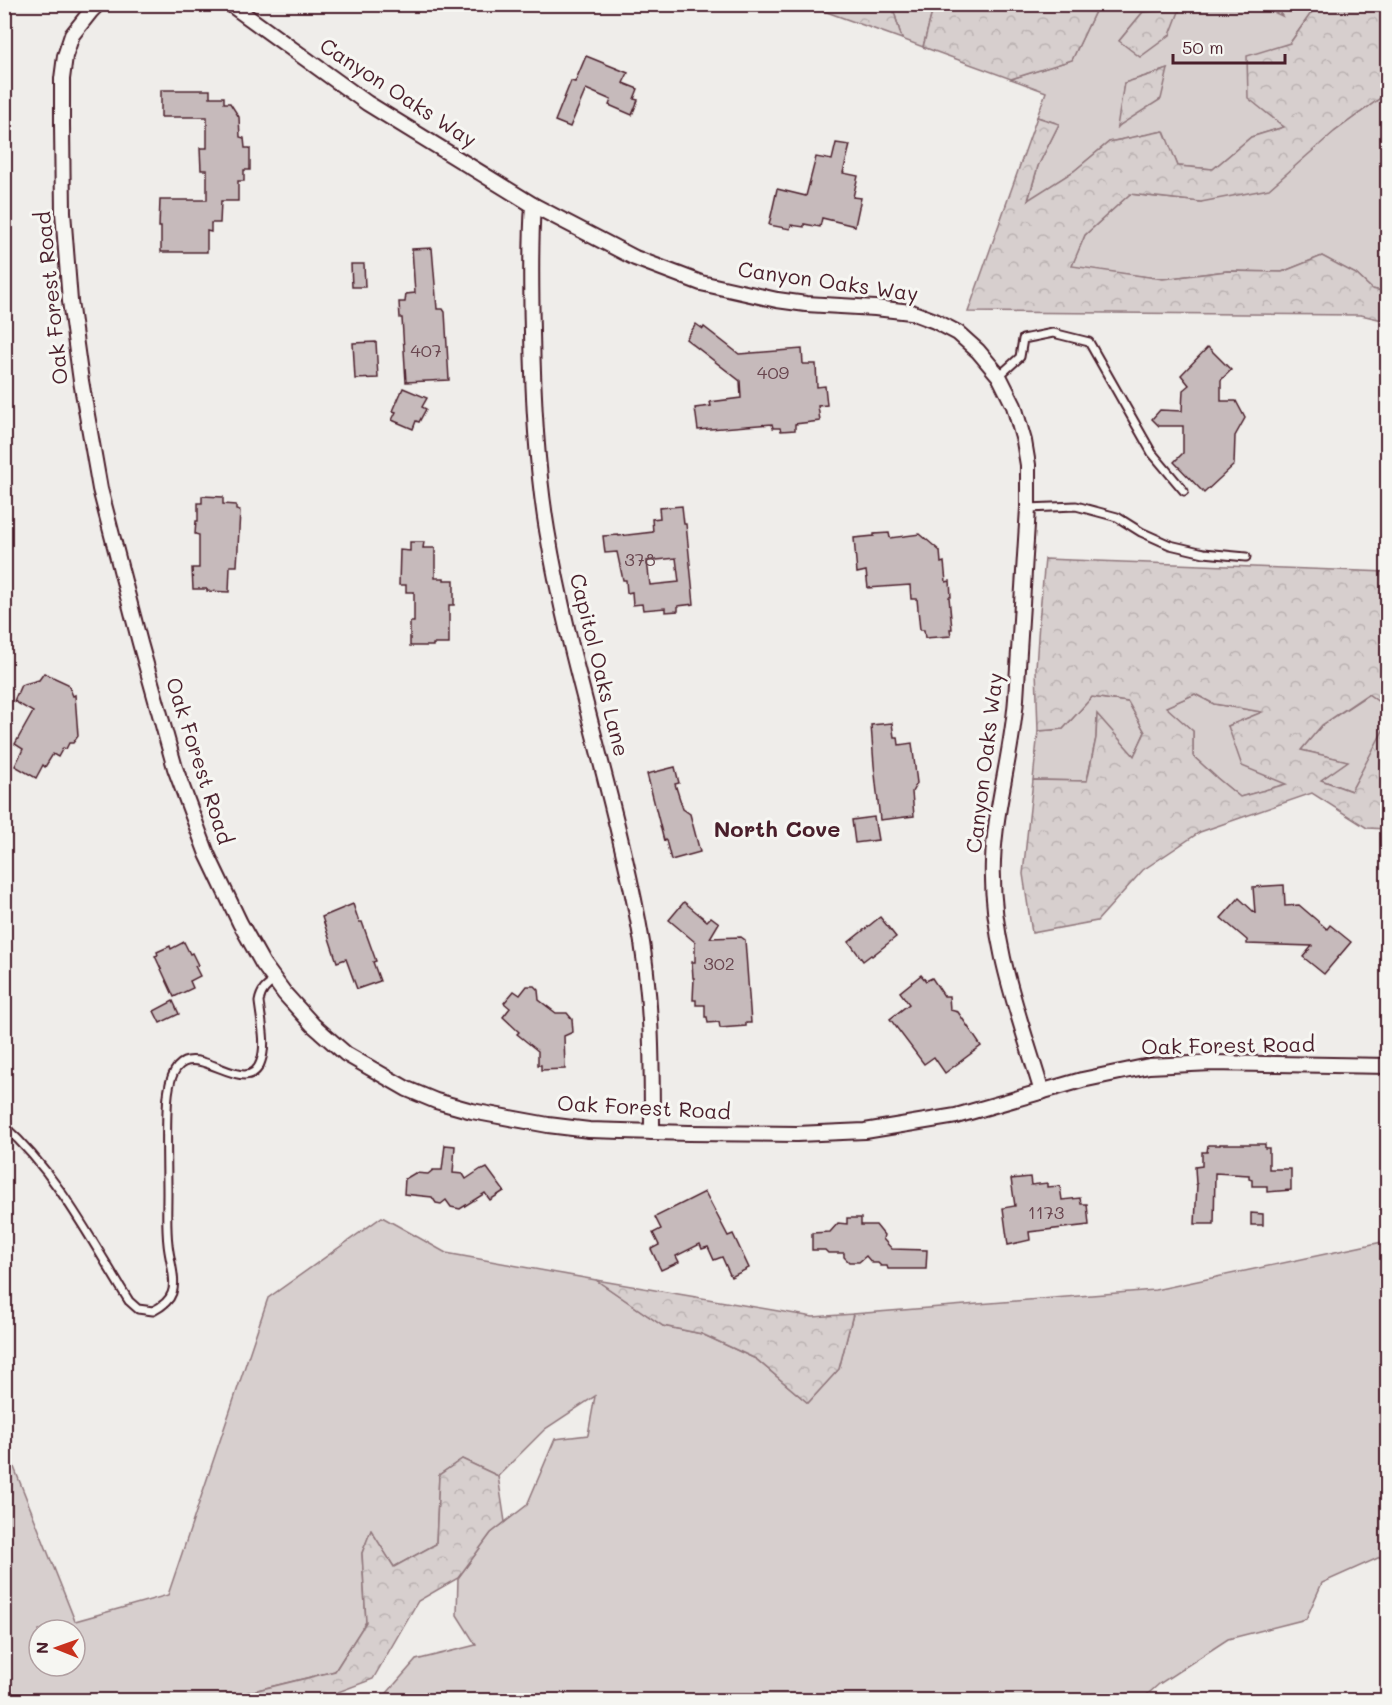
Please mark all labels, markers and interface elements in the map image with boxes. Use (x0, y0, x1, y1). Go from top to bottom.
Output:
scale bar (1173, 27, 1286, 65)
street label: Canyon Oaks Way (315, 31, 482, 153)
text: 50 m (1182, 35, 1224, 59)
street label: Oak Forest Road (28, 210, 73, 386)
street label: Canyon Oaks Way (736, 254, 920, 307)
house number: 407 (410, 338, 442, 362)
house number: 409 (757, 360, 790, 384)
house number: 378 (624, 547, 656, 571)
street label: Capitol Oaks Lane (565, 570, 636, 759)
street label: Canyon Oaks Way (959, 671, 1008, 855)
street label: Oak Forest Road (161, 674, 240, 847)
district label: North Cove (714, 814, 840, 843)
house number: 302 (703, 951, 735, 975)
street label: Oak Forest Road (1141, 1029, 1315, 1060)
street label: Oak Forest Road (557, 1088, 732, 1125)
house number: 1173 (1028, 1200, 1064, 1224)
north arrow (27, 1618, 87, 1678)
text: N (31, 1641, 52, 1654)

